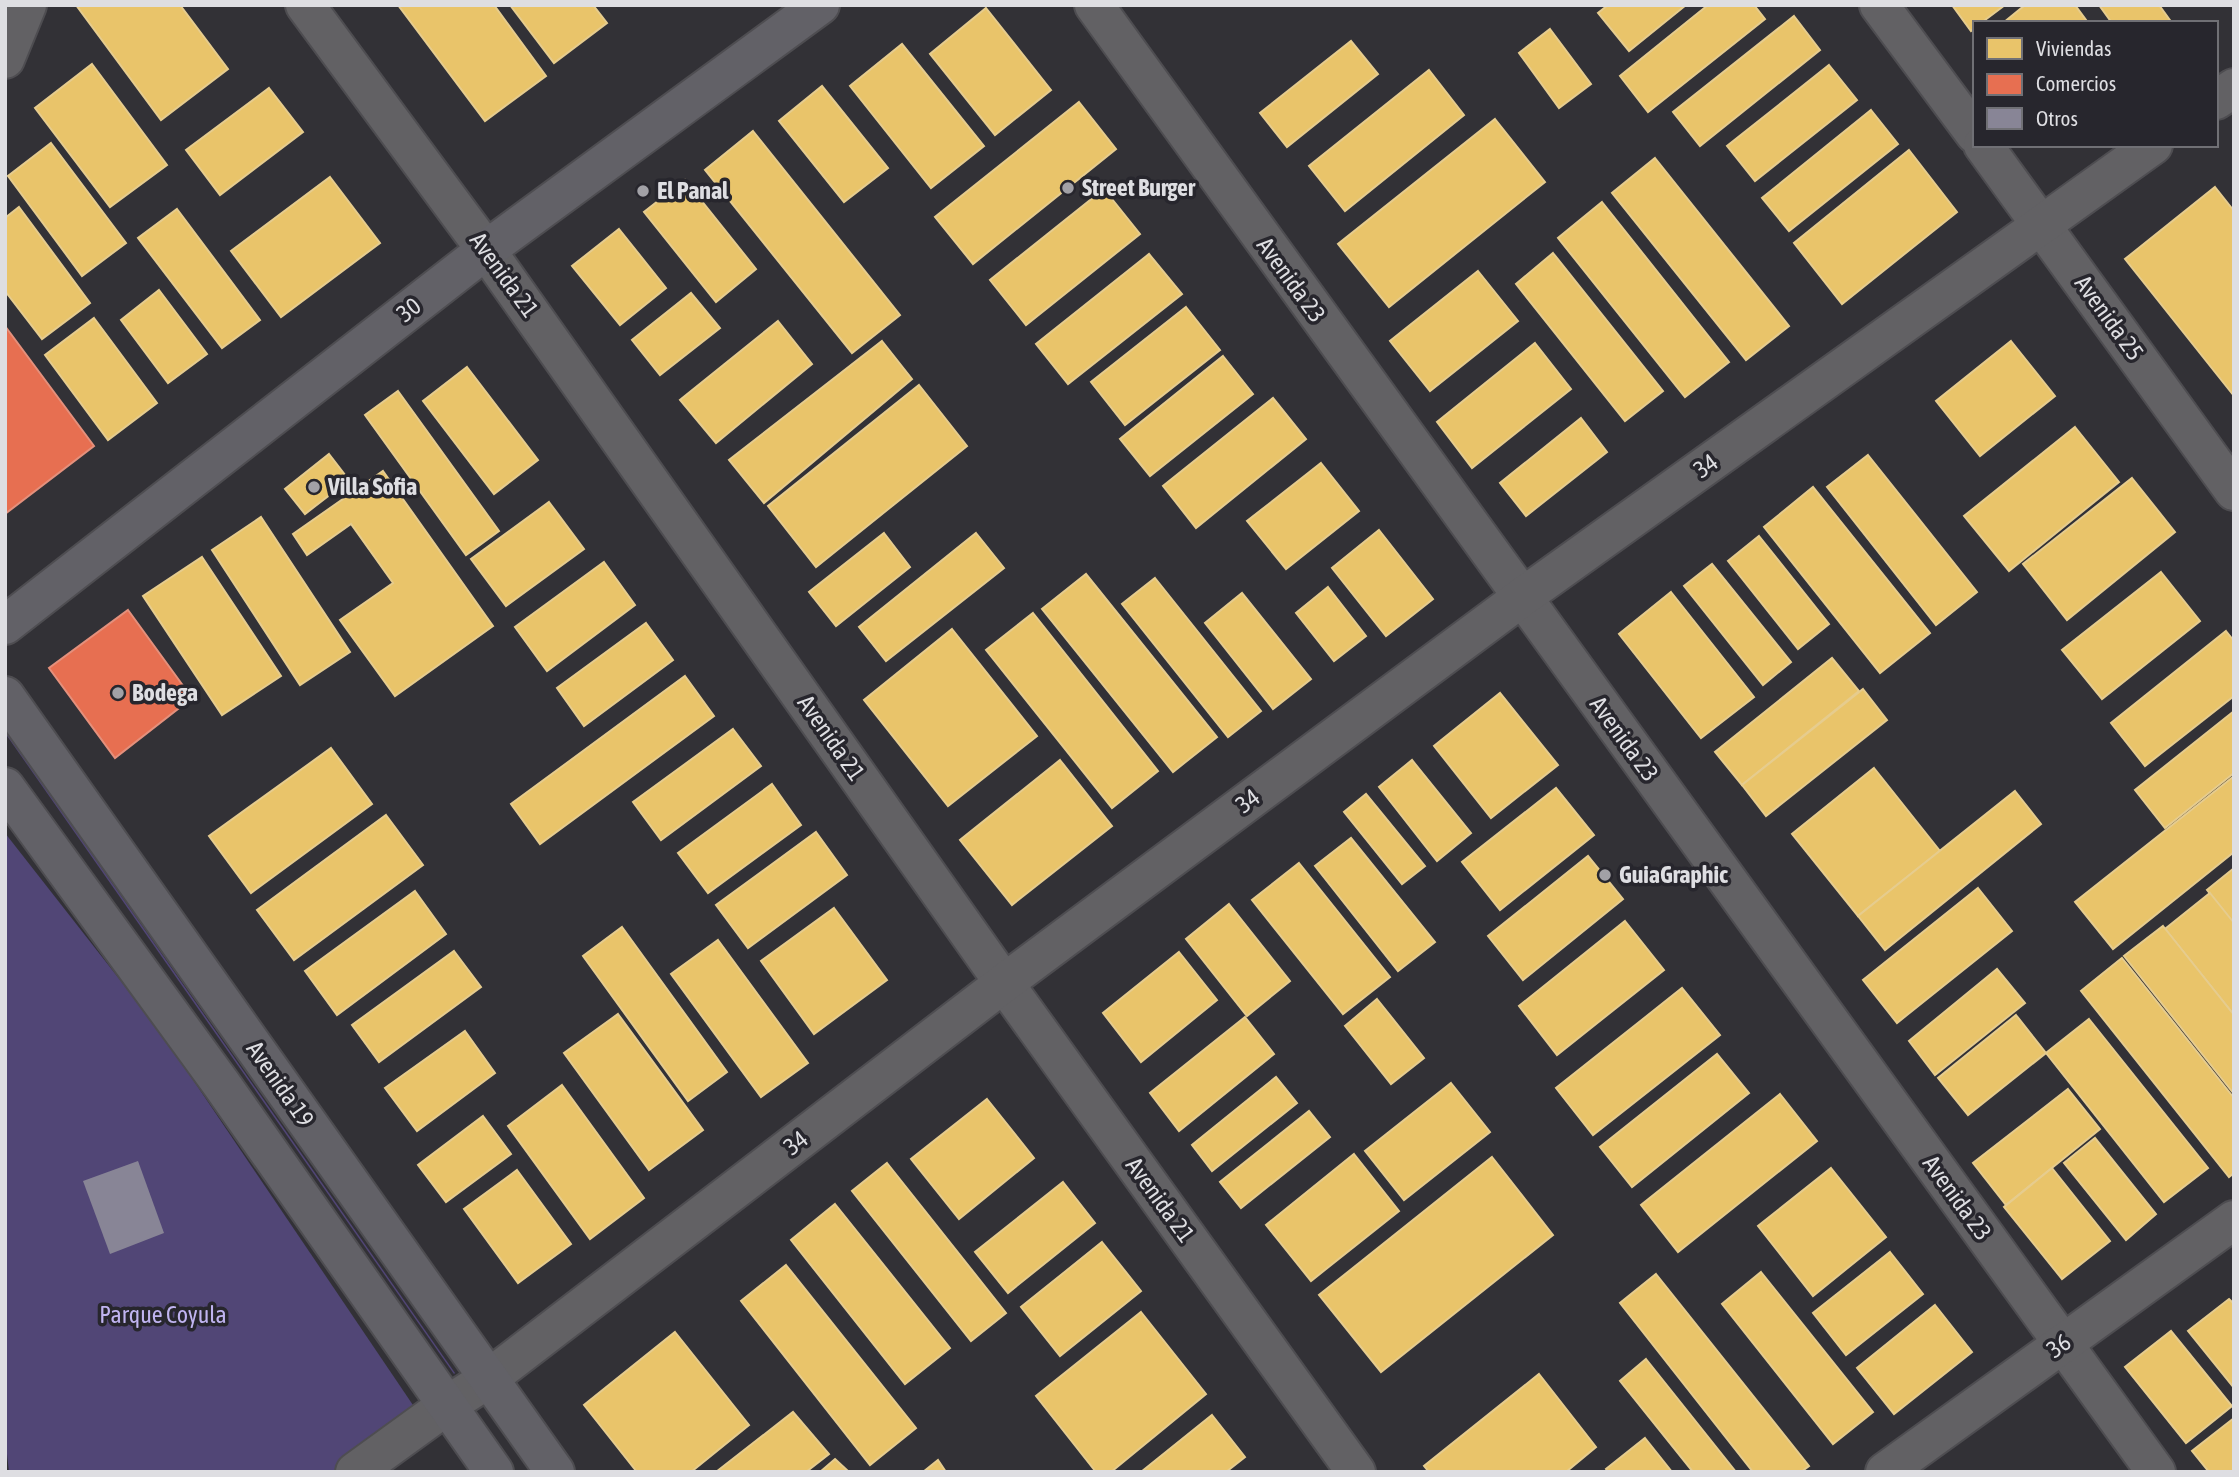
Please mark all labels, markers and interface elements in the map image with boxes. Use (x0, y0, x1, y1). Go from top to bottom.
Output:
legend (1973, 21, 2218, 147)
text: Viviendas (2036, 36, 2111, 60)
text: Comercios (2036, 71, 2116, 95)
text: Otros (2036, 106, 2078, 130)
place label: Street Burger (1082, 174, 1196, 201)
place label: El Panal (657, 177, 729, 204)
marker: Street Burger (1060, 180, 1076, 196)
marker: El Panal (635, 183, 651, 199)
street label: Avenida 21 (465, 227, 544, 322)
street label: Avenida 23 (1252, 232, 1331, 327)
street label: Avenida 25 (2070, 270, 2149, 365)
street label: 30 (391, 292, 426, 327)
street label: 34 (1689, 448, 1723, 483)
place label: Villa Sofia (327, 473, 417, 500)
marker: Villa Sofia (306, 479, 322, 495)
place label: Bodega (132, 679, 198, 706)
marker: Bodega (110, 685, 126, 701)
street label: Avenida 21 (792, 690, 871, 786)
street label: Avenida 23 (1585, 691, 1664, 786)
street label: 34 (1231, 783, 1265, 818)
place label: GuiaGraphic (1619, 861, 1728, 888)
marker: GuiaGraphic (1597, 867, 1613, 883)
street label: Avenida 19 (241, 1036, 320, 1132)
street label: 34 (778, 1125, 813, 1160)
street label: Avenida 23 (1918, 1150, 1997, 1245)
street label: Avenida 21 (1121, 1152, 1200, 1247)
park label: Parque Coyula (99, 1301, 227, 1328)
street label: 36 (2042, 1328, 2076, 1363)

